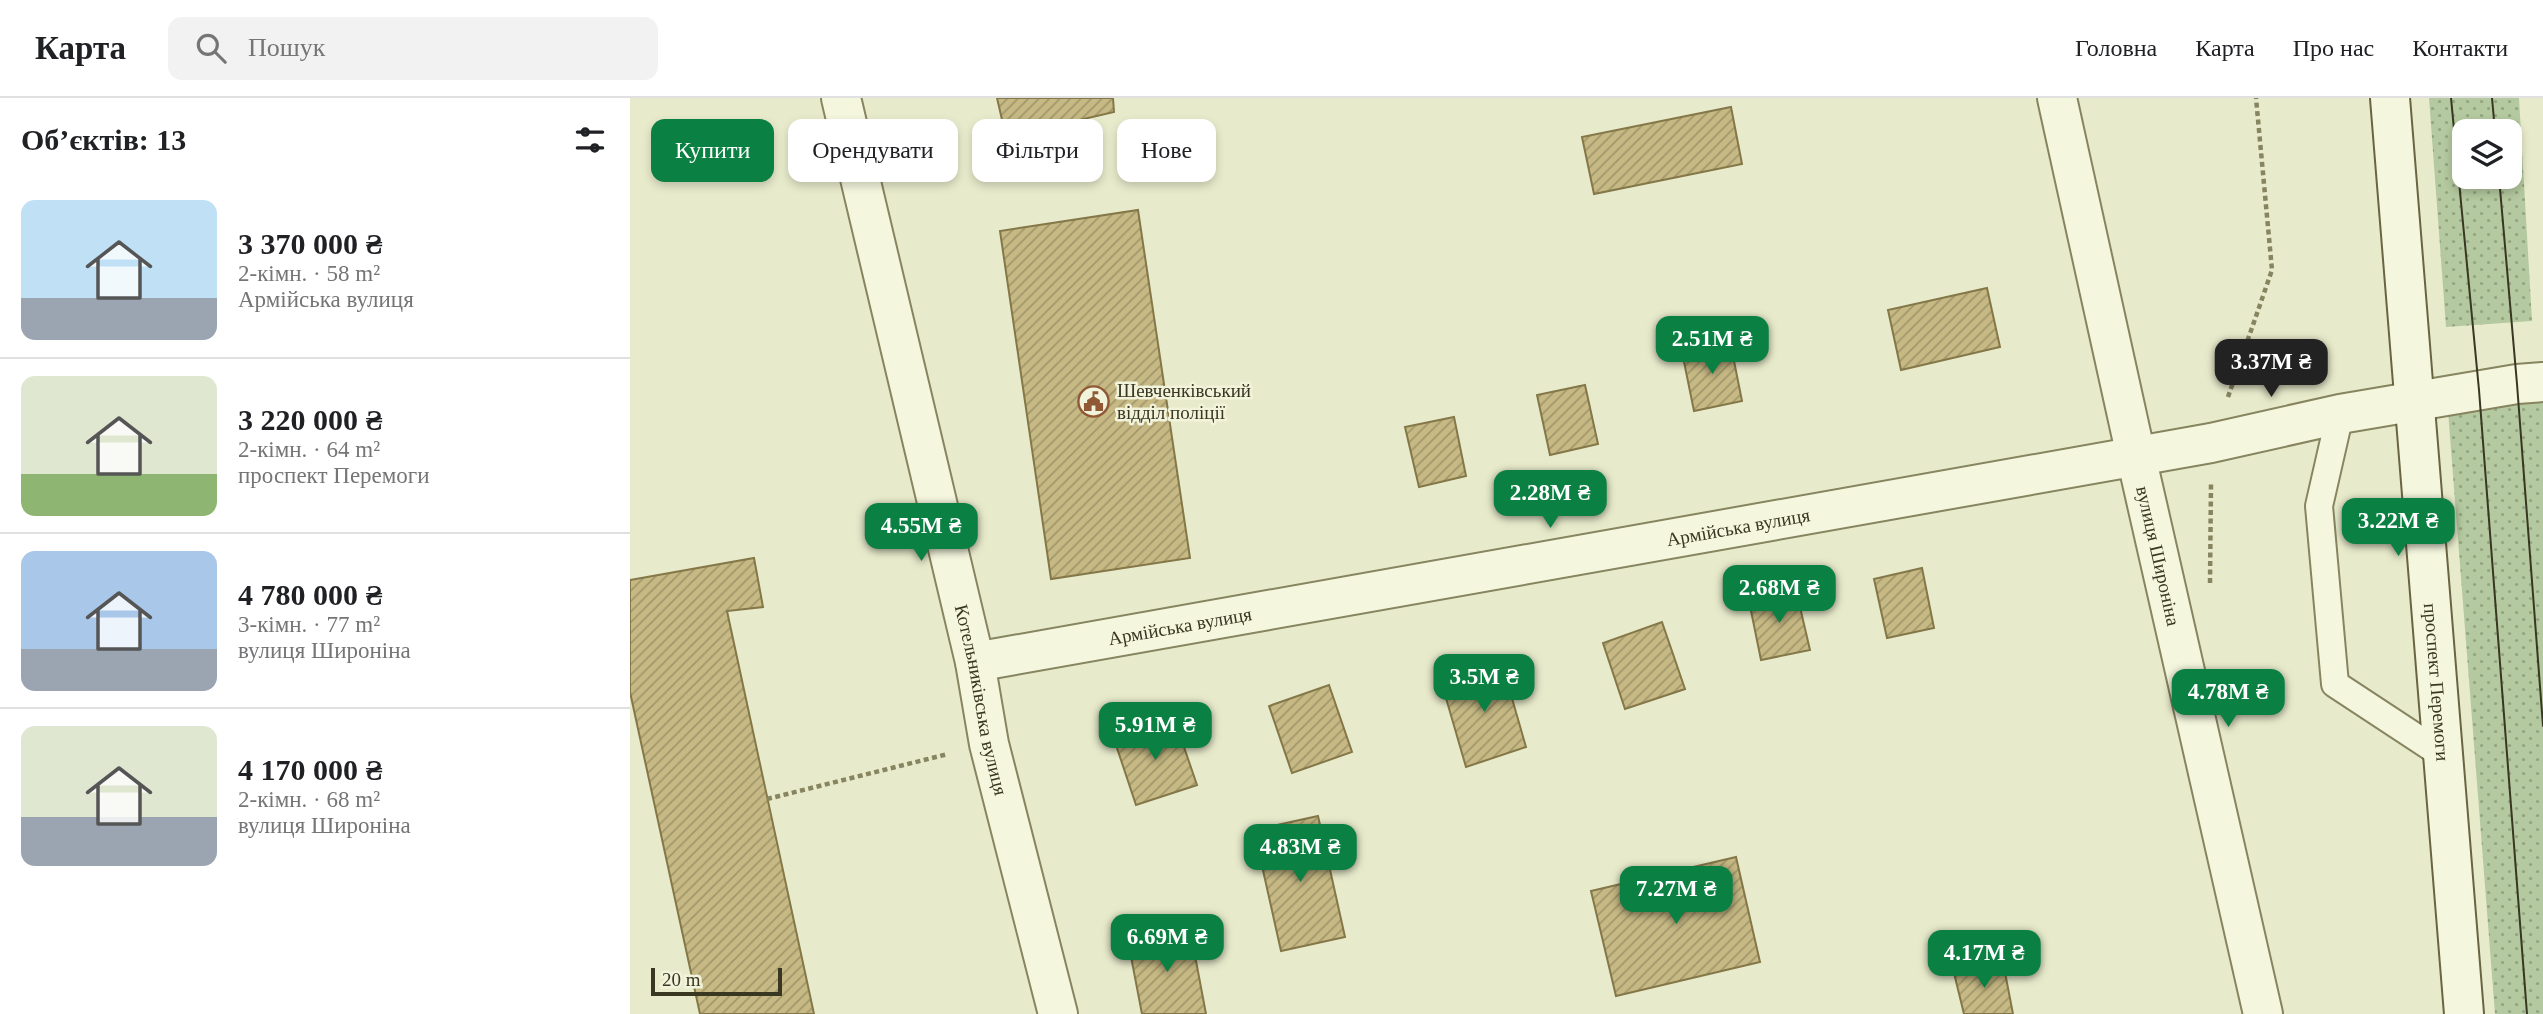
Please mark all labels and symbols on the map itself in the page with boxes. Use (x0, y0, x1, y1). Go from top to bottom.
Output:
pin: 2.51M ₴ (1647, 316, 1777, 376)
pin: 3.37M ₴ (2206, 340, 2336, 399)
place label: Шевченківський відділ поліції (1117, 380, 1251, 423)
public building icon: Шевченківський відділ поліції (1077, 384, 1111, 418)
pin: 2.28M ₴ (1485, 470, 1615, 530)
street label: вулиця Широніна (2133, 484, 2185, 628)
pin: 3.22M ₴ (2333, 498, 2463, 558)
pin: 4.55M ₴ (856, 504, 986, 563)
street label: Армійська вулиця (1665, 504, 1812, 550)
pin: 2.68M ₴ (1714, 566, 1844, 625)
street label: Котельниківська вулиця (951, 602, 1012, 798)
street label: проспект Перемоги (2420, 602, 2454, 762)
street label: Армійська вулиця (1106, 603, 1253, 649)
pin: 3.5M ₴ (1427, 654, 1541, 714)
pin: 4.78M ₴ (2163, 670, 2293, 729)
pin: 5.91M ₴ (1090, 702, 1220, 762)
pin: 4.83M ₴ (1235, 824, 1365, 884)
pin: 7.27M ₴ (1611, 866, 1741, 926)
pin: 6.69M ₴ (1102, 914, 1232, 974)
pin: 4.17M ₴ (1919, 930, 2049, 990)
scale bar (651, 965, 782, 997)

